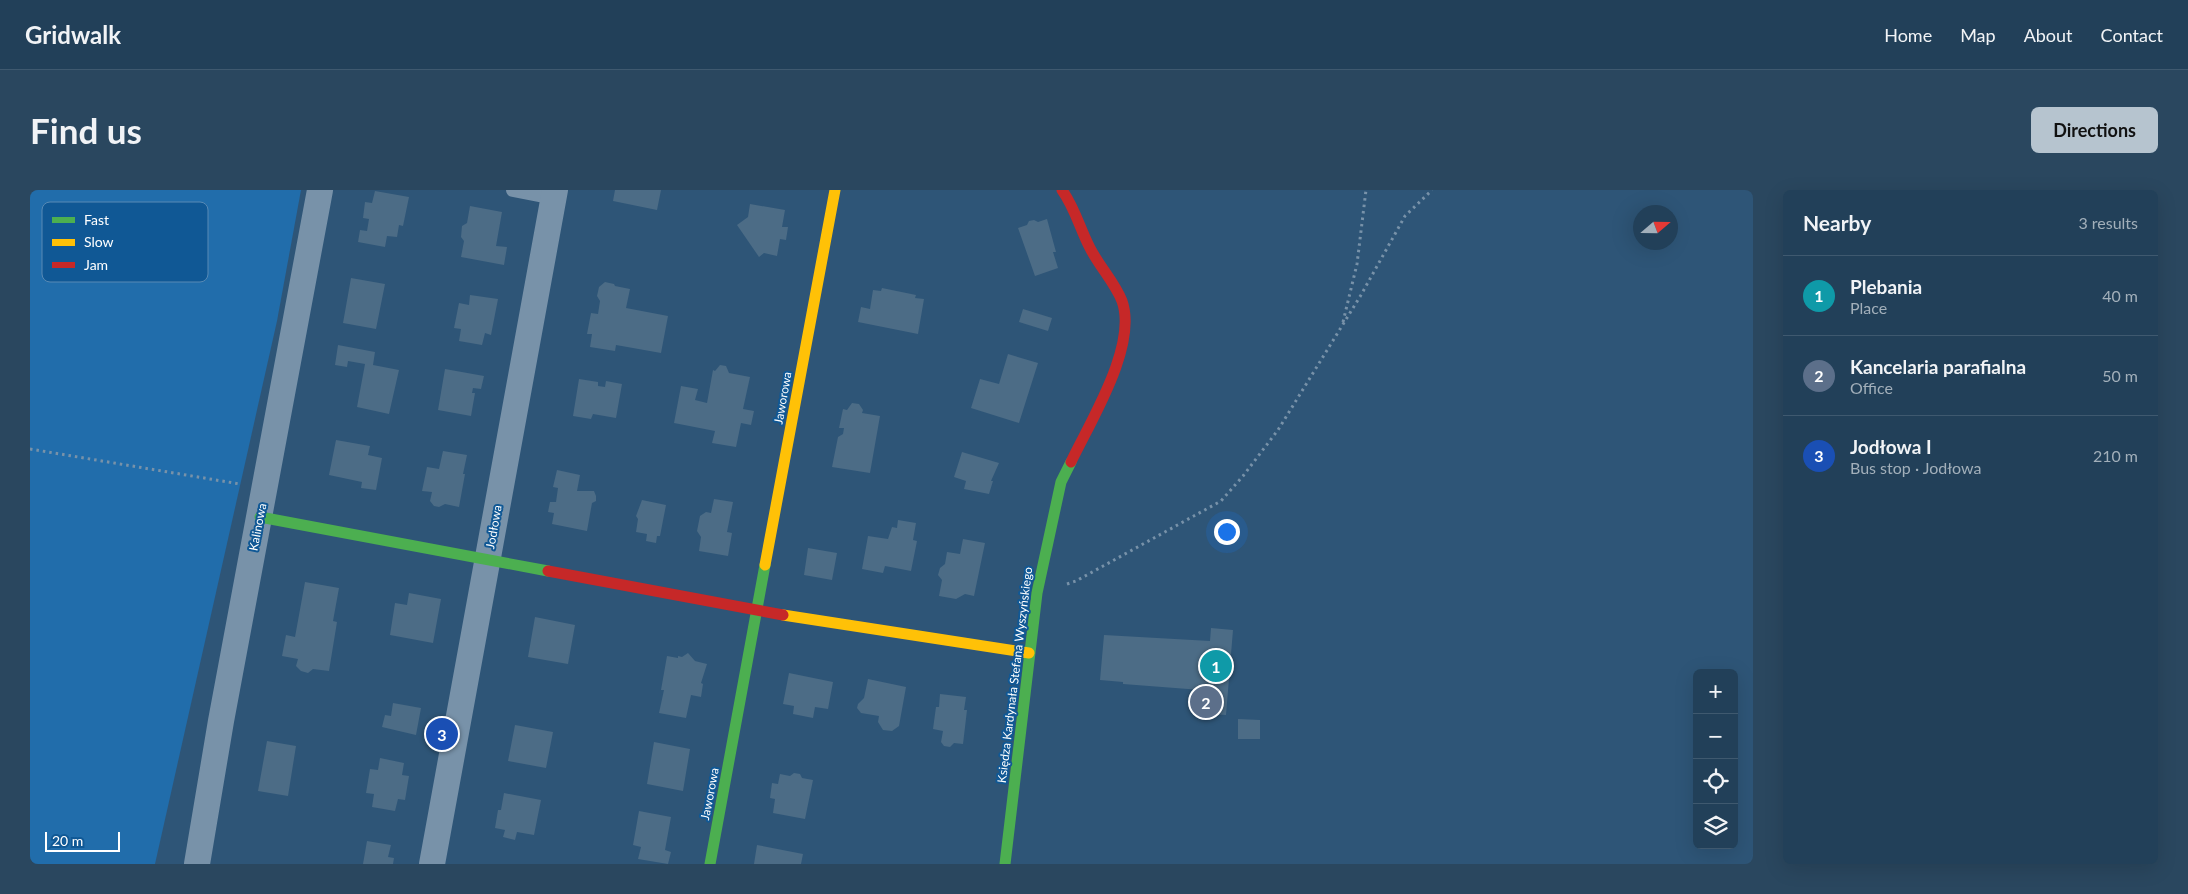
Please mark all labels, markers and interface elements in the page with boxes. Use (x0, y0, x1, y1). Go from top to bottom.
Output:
text: Gridwalk (25, 20, 121, 49)
text: Home (1884, 24, 1932, 46)
text: Map (1960, 24, 1996, 46)
text: About (2024, 24, 2073, 46)
text: Contact (2101, 24, 2163, 46)
button: Directions (2031, 107, 2158, 153)
text: Find us (30, 109, 142, 151)
legend (42, 202, 208, 282)
north arrow (1633, 205, 1678, 250)
text: Nearby (1803, 210, 1871, 235)
text: Fast (84, 211, 109, 228)
text: 3 results (2078, 213, 2138, 232)
text: Slow (84, 233, 114, 250)
text: Jam (84, 256, 108, 273)
text: Plebania (1850, 275, 1922, 298)
text: 1 (1814, 286, 1824, 305)
text: 40 m (2102, 286, 2138, 305)
text: Place (1850, 298, 1887, 317)
text: Kancelaria parafialna (1850, 355, 2026, 378)
text: 2 (1814, 366, 1824, 385)
text: 50 m (2102, 366, 2138, 385)
street label: Jaworowa (771, 370, 795, 425)
text: Office (1850, 378, 1893, 397)
text: Jodłowa I (1850, 435, 1932, 458)
text: 3 (1814, 446, 1824, 465)
text: 210 m (2093, 446, 2138, 465)
text: Bus stop · Jodłowa (1850, 458, 1982, 477)
street label: Kalinowa (246, 502, 269, 552)
street label: Jodłowa (482, 504, 505, 550)
your location (1214, 519, 1240, 545)
street label: Księdza Kardynała Stefana Wyszyńskiego (994, 566, 1035, 784)
pin: 1 (1200, 647, 1232, 685)
map controls (1693, 669, 1738, 849)
button: + (1693, 669, 1738, 714)
pin: 2 (1190, 683, 1222, 721)
button: − (1693, 714, 1738, 759)
pin: 3 (426, 715, 458, 753)
button: locate (1693, 759, 1738, 804)
street label: Jaworowa (697, 766, 722, 821)
button: layers (1693, 804, 1738, 849)
scale bar (45, 829, 120, 852)
text: 20 m (52, 832, 83, 849)

